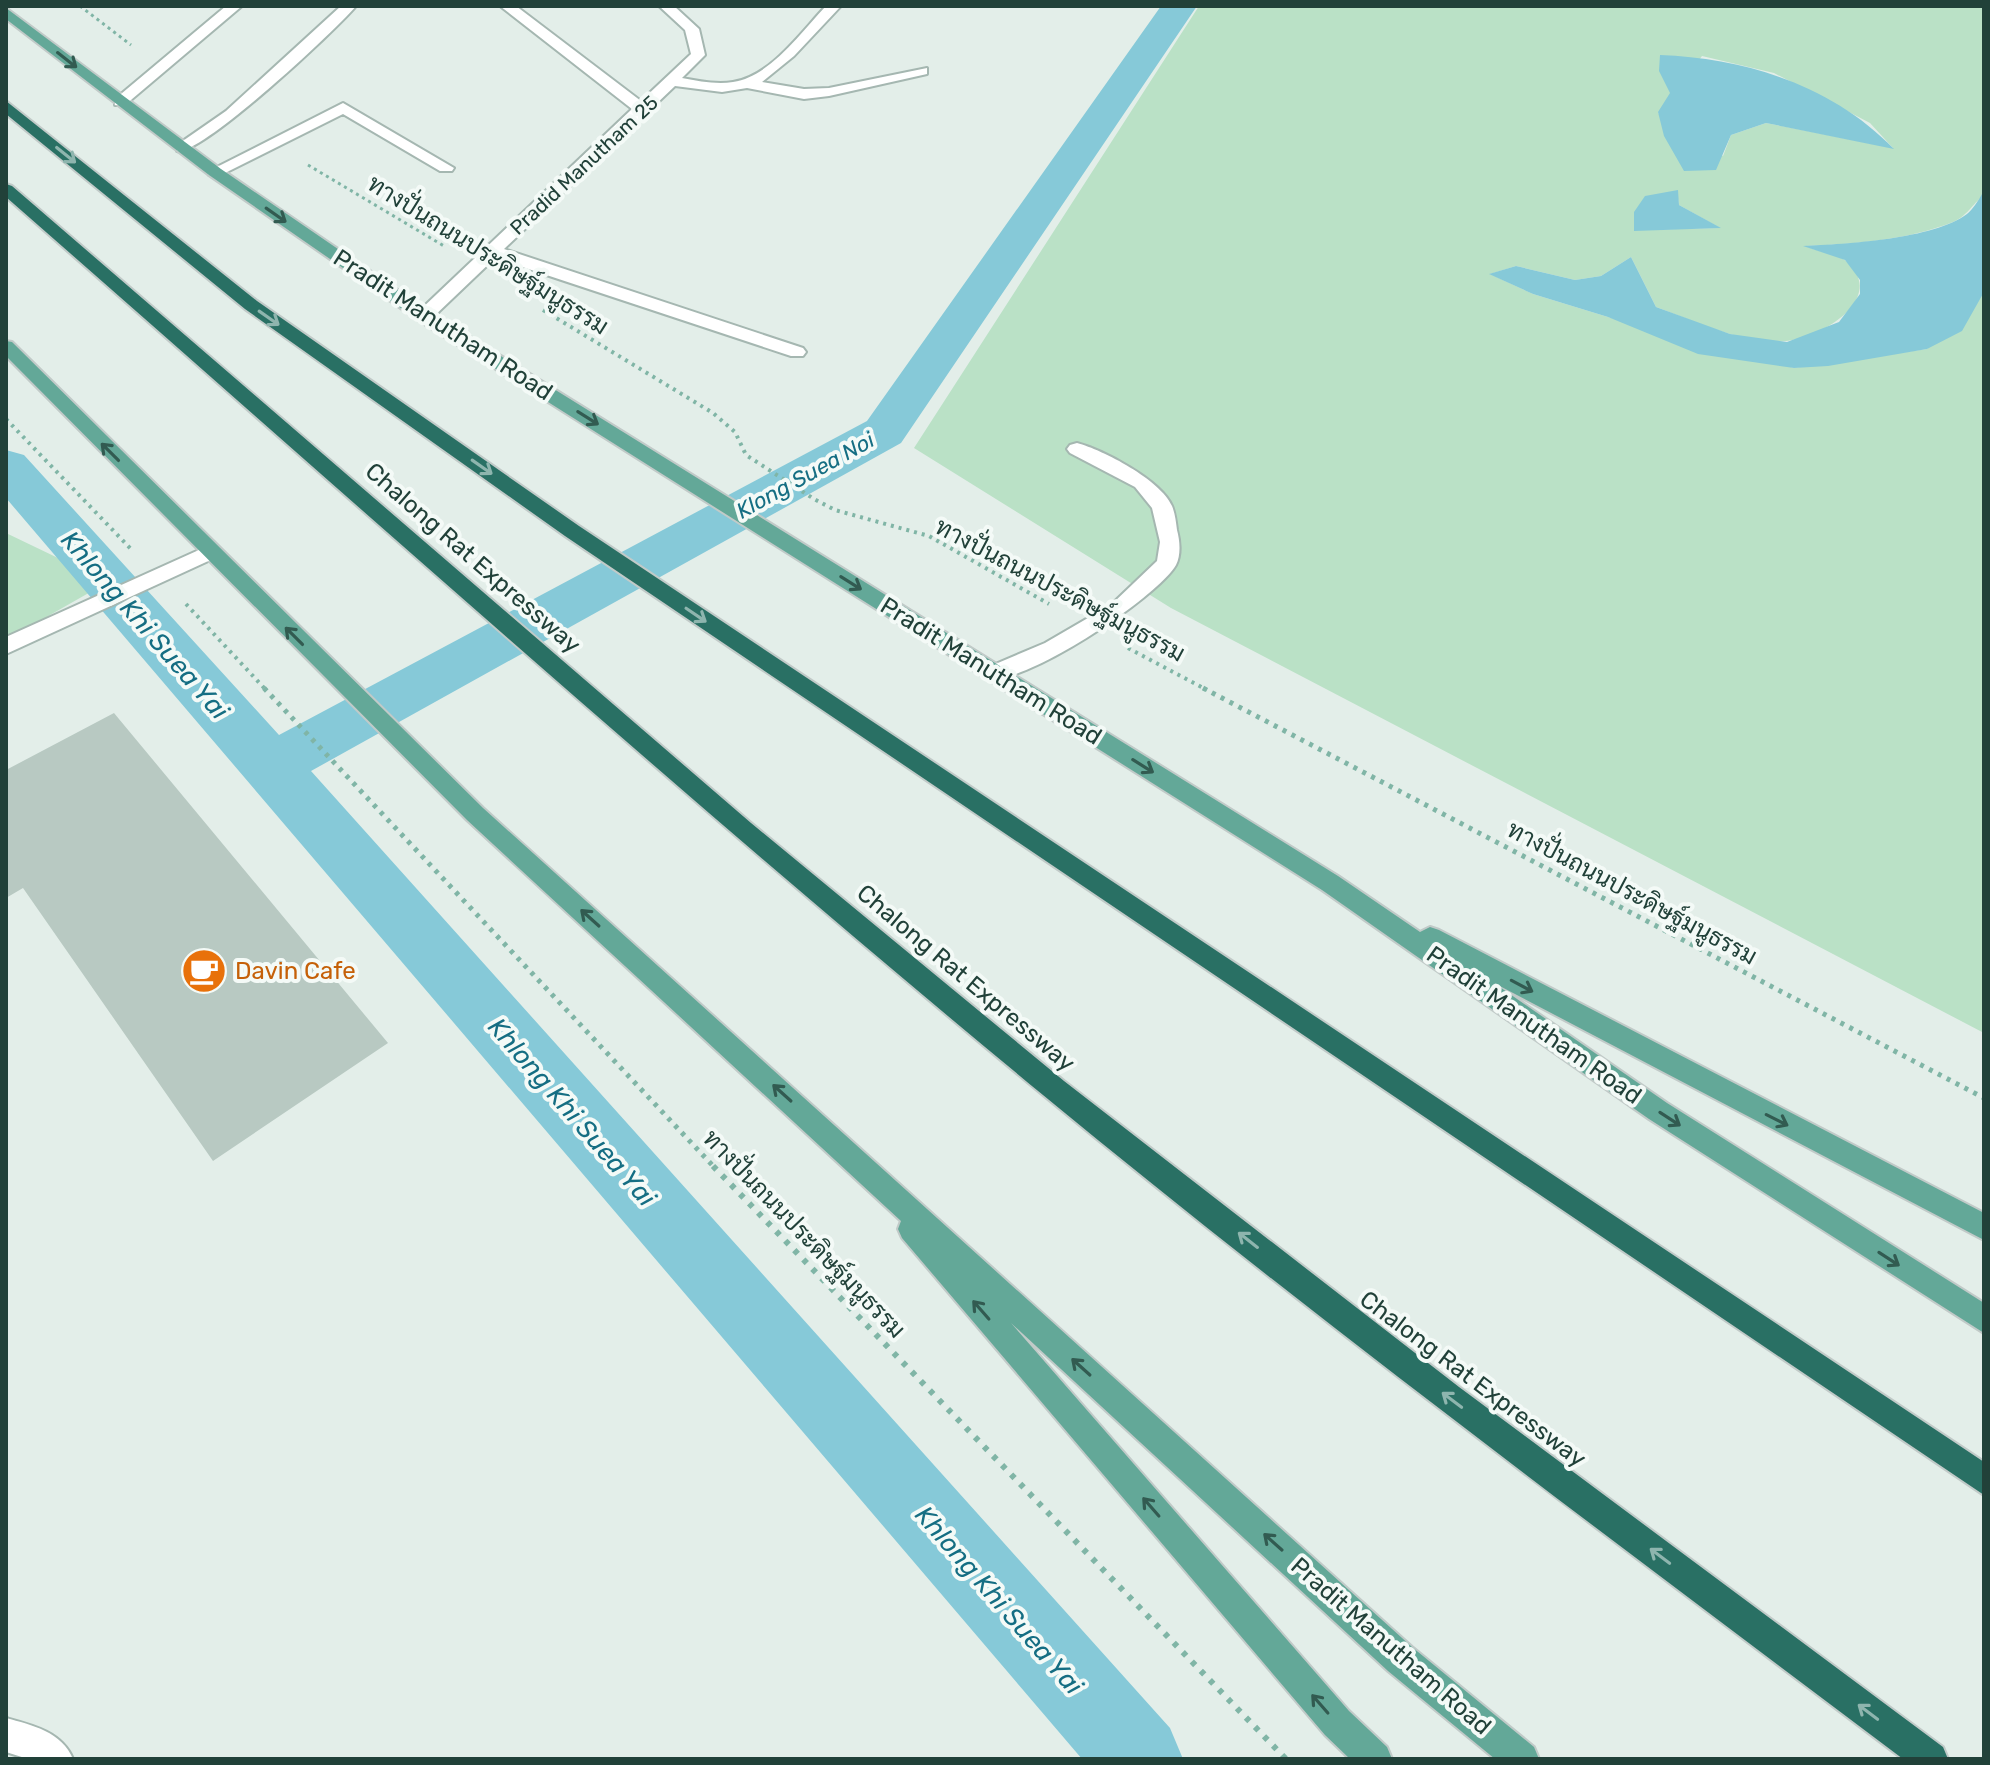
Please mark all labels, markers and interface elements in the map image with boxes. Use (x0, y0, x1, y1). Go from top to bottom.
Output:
one-way arrow (56, 52, 77, 69)
street label: Pradid Manutham 25 (505, 90, 663, 240)
one-way arrow (55, 147, 76, 164)
street label: ทางปั่นถนนประดิษฐ์มนูธรรม (361, 164, 617, 343)
one-way arrow (265, 206, 286, 223)
street label: Pradit Manutham Road (328, 244, 558, 406)
one-way arrow (258, 309, 280, 326)
one-way arrow (576, 411, 599, 427)
water label: Klong Suea Noi (731, 426, 880, 524)
one-way arrow (101, 443, 120, 462)
street label: Chalong Rat Expressway (360, 457, 586, 659)
one-way arrow (470, 459, 492, 475)
street label: ทางปั่นถนนประดิษฐ์มนูธรรม (929, 507, 1192, 670)
water label: Khlong Khi Suea Yai (54, 525, 235, 726)
one-way arrow (839, 575, 862, 591)
street label: Pradit Manutham Road (875, 591, 1107, 751)
one-way arrow (685, 606, 707, 623)
one-way arrow (284, 626, 304, 645)
one-way arrow (1131, 758, 1154, 774)
street label: ทางปั่นถนนประดิษฐ์มนูธรรม (1501, 810, 1764, 973)
street label: Chalong Rat Expressway (851, 879, 1081, 1077)
one-way arrow (580, 910, 600, 928)
street label: Pradit Manutham Road (1421, 940, 1647, 1110)
cafe icon: Davin Cafe (180, 947, 228, 995)
place label: Davin Cafe (235, 957, 356, 985)
one-way arrow (1509, 979, 1533, 995)
water label: Khlong Khi Suea Yai (481, 1012, 662, 1213)
one-way arrow (773, 1084, 793, 1102)
one-way arrow (1658, 1111, 1681, 1127)
one-way arrow (1764, 1113, 1788, 1128)
street label: ทางปั่นถนนประดิษฐ์มนูธรรม (695, 1120, 915, 1346)
one-way arrow (1238, 1231, 1259, 1248)
one-way arrow (1877, 1251, 1900, 1267)
street label: Chalong Rat Expressway (1354, 1285, 1592, 1473)
one-way arrow (972, 1300, 990, 1320)
one-way arrow (1072, 1358, 1092, 1376)
one-way arrow (1442, 1392, 1463, 1409)
one-way arrow (1142, 1497, 1160, 1517)
water label: Khlong Khi Suea Yai (908, 1500, 1089, 1701)
one-way arrow (1263, 1533, 1283, 1552)
one-way arrow (1650, 1548, 1671, 1565)
street label: Pradit Manutham Road (1285, 1552, 1497, 1740)
one-way arrow (1312, 1694, 1330, 1714)
one-way arrow (1858, 1704, 1879, 1721)

